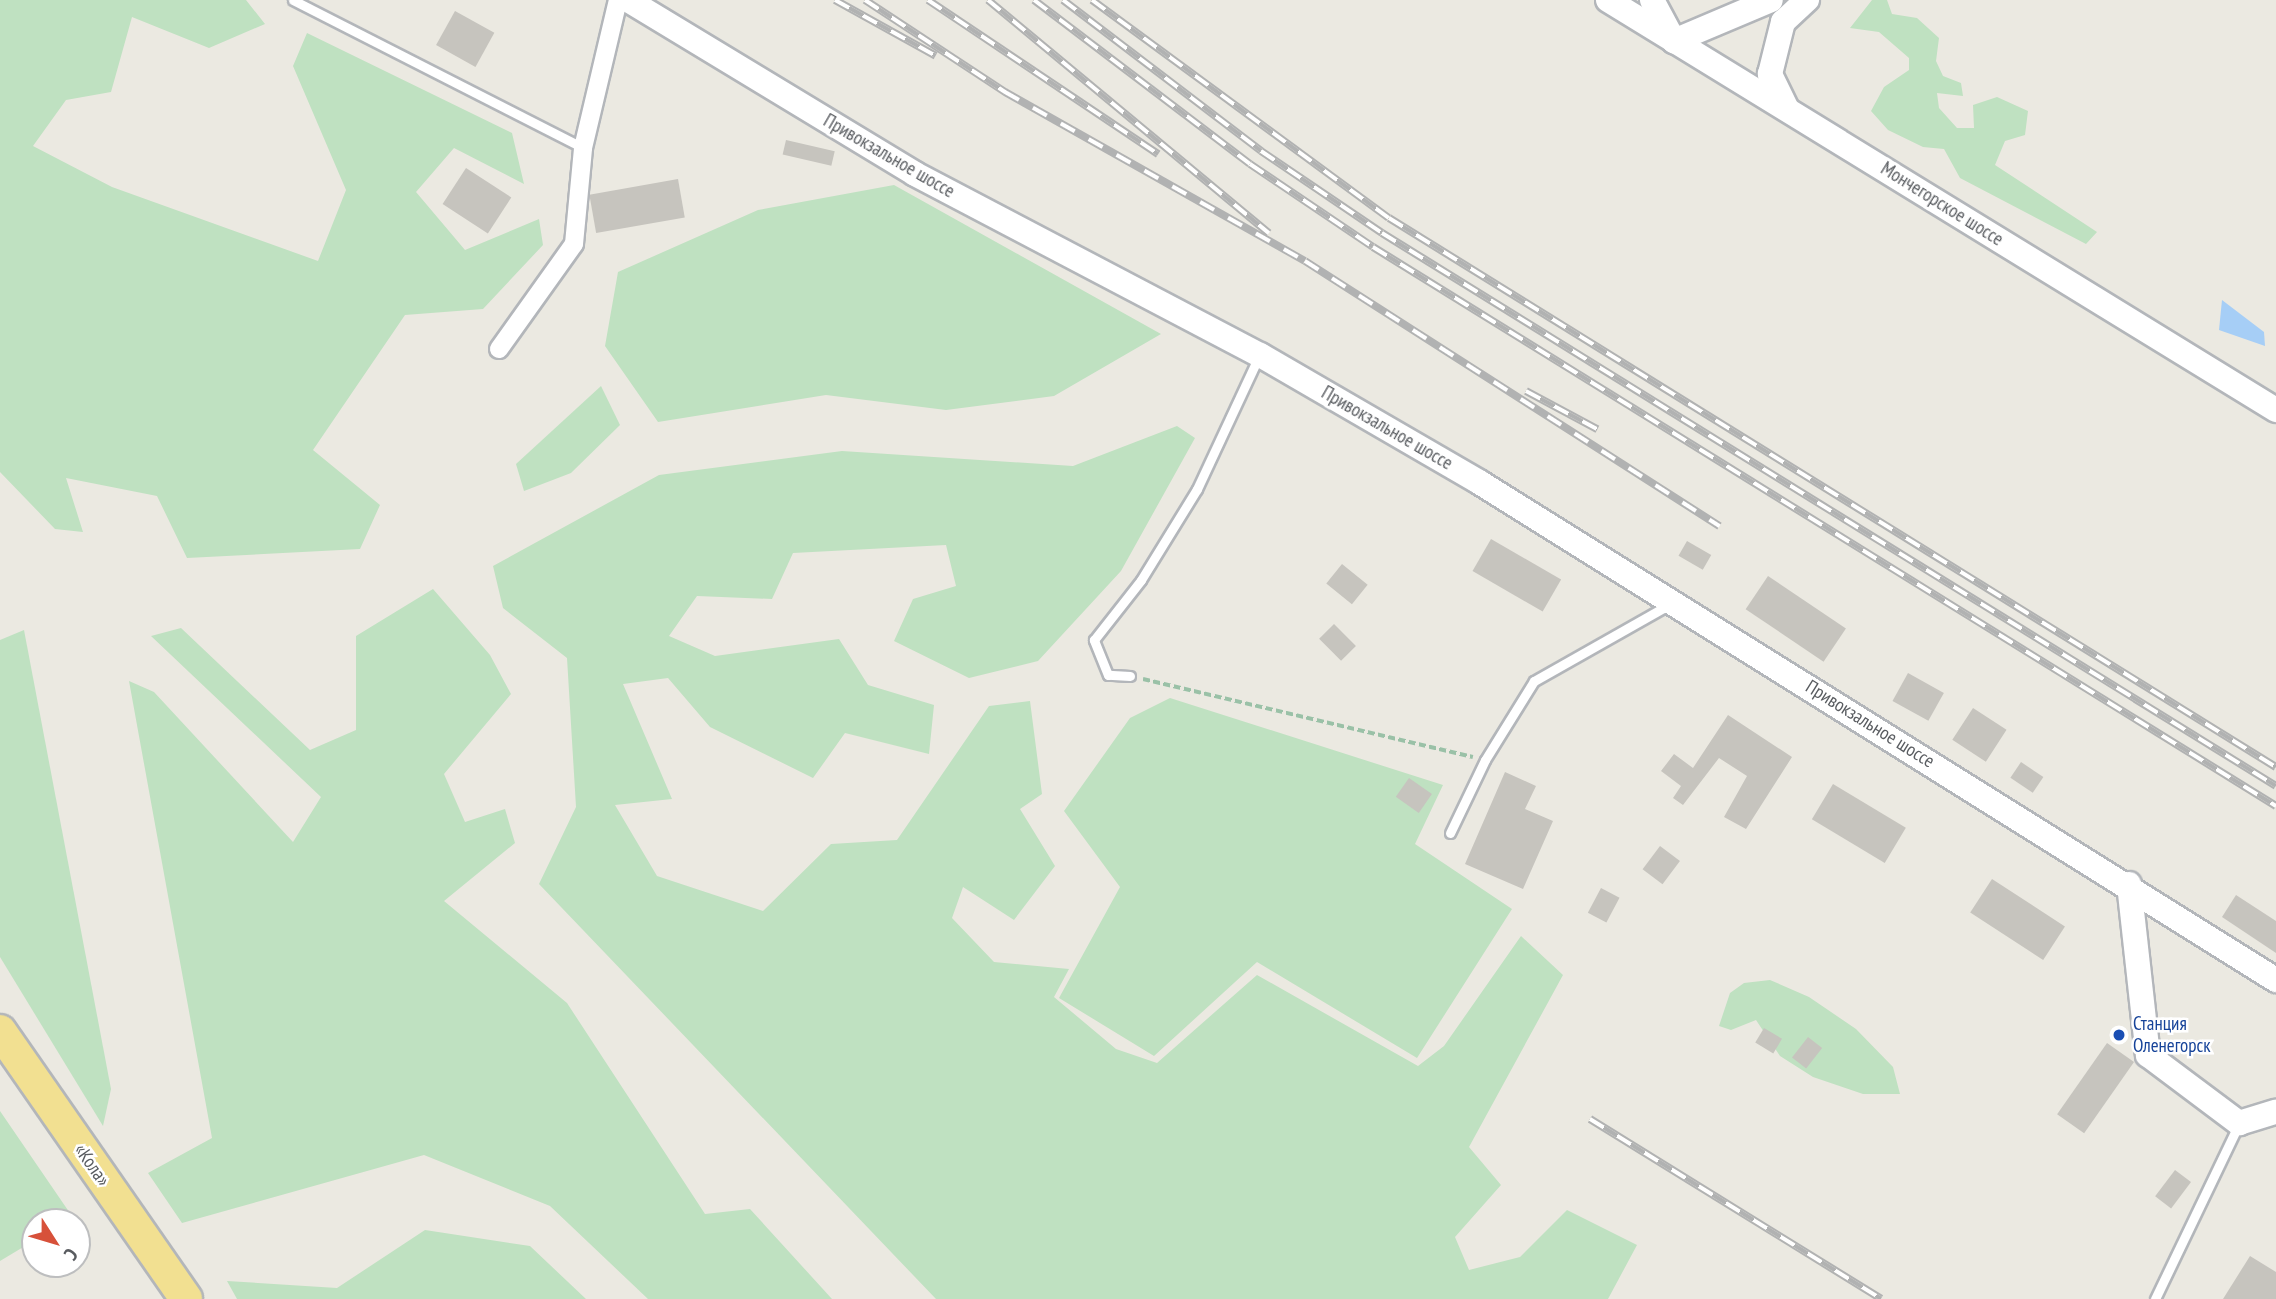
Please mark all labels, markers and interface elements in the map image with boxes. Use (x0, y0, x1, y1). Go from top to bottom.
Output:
street label: Привокзальное шоссе (819, 109, 959, 203)
street label: Мончегорское шоссе (1877, 157, 2007, 251)
street label: Привокзальное шоссе (1317, 381, 1457, 475)
street label: Привокзальное шоссе (1801, 675, 1939, 773)
place label: Станция Оленегорск (2133, 1013, 2211, 1057)
marker: Станция Оленегорск (2111, 1027, 2127, 1043)
street label: «Кола» (69, 1139, 115, 1191)
north arrow (21, 1208, 91, 1278)
text: С (59, 1244, 83, 1265)

